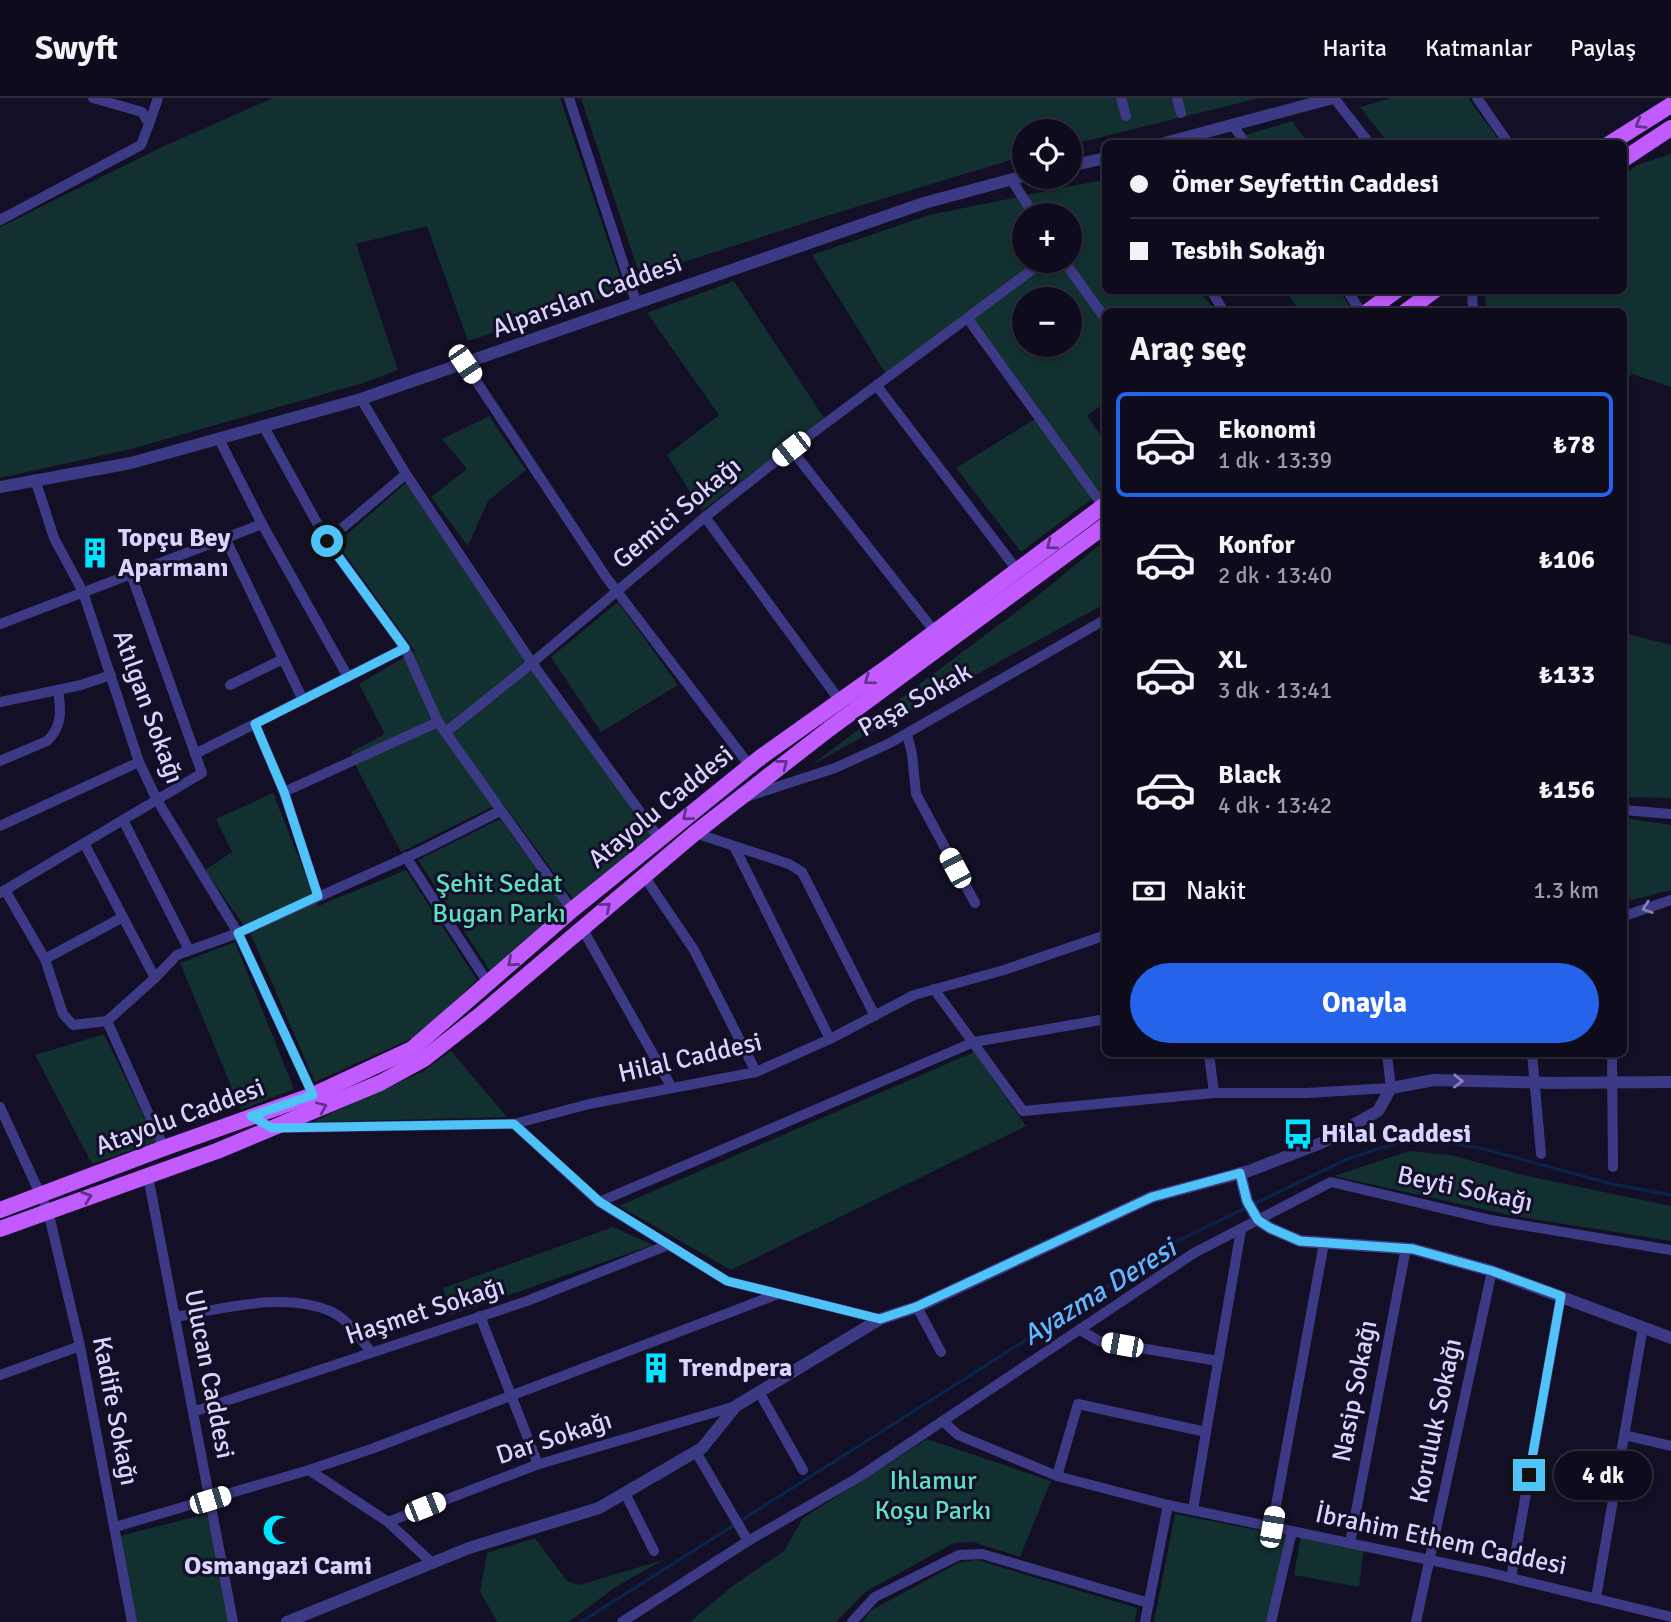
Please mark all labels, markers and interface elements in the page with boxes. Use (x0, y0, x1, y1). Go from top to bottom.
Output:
text: Swyft (35, 28, 118, 69)
text: Harita (1322, 33, 1387, 63)
text: Katmanlar (1425, 33, 1532, 63)
text: Paylaş (1570, 33, 1636, 63)
one-way arrow (1635, 116, 1648, 129)
map controls (1012, 119, 1082, 357)
button: locate (1012, 119, 1082, 189)
text: Ömer Seyfettin Caddesi (1172, 168, 1439, 200)
button: + (1012, 203, 1082, 273)
text: Tesbih Sokağı (1172, 235, 1326, 267)
street label: Alparslan Caddesi (488, 247, 686, 345)
button: − (1012, 287, 1082, 357)
text: Araç seç (1130, 330, 1247, 369)
car (445, 341, 486, 387)
icon: car (1134, 413, 1197, 476)
text: Ekonomi (1218, 414, 1316, 446)
car (768, 428, 815, 470)
text: ₺78 (1553, 429, 1595, 461)
text: 1 dk · 13:39 (1218, 446, 1332, 475)
street label: Gemici Sokağı (606, 450, 748, 576)
place label: Topçu Bey Aparmanı (118, 522, 231, 584)
route start (311, 525, 343, 557)
icon: car (1134, 528, 1197, 591)
text: Konfor (1218, 529, 1295, 561)
building icon: Topçu Bey Aparmanı (78, 536, 112, 570)
one-way arrow (1047, 536, 1059, 549)
text: ₺106 (1539, 544, 1595, 576)
text: 2 dk · 13:40 (1218, 561, 1332, 590)
street label: Atılgan Sokağı (105, 626, 191, 788)
icon: car (1134, 643, 1197, 706)
text: XL (1218, 644, 1248, 676)
street label: Paşa Sokak (853, 656, 977, 744)
text: ₺133 (1539, 659, 1595, 691)
one-way arrow (864, 672, 877, 684)
text: 3 dk · 13:41 (1218, 676, 1332, 705)
street label: Atayolu Caddesi (582, 739, 740, 875)
icon: car (1134, 758, 1197, 821)
text: Black (1218, 759, 1281, 791)
one-way arrow (776, 760, 788, 773)
text: ₺156 (1539, 774, 1595, 806)
text: 4 dk · 13:42 (1218, 791, 1332, 820)
one-way arrow (682, 808, 694, 821)
car (936, 845, 975, 891)
park label: Şehit Sedat Bugan Parkı (432, 868, 566, 930)
icon: cash (1130, 872, 1168, 910)
text: Nakit (1186, 875, 1246, 907)
text: 1.3 km (1533, 876, 1599, 905)
one-way arrow (1642, 900, 1654, 914)
one-way arrow (598, 903, 611, 915)
one-way arrow (507, 954, 520, 966)
button: Onayla (1130, 963, 1599, 1043)
street label: Hilal Caddesi (615, 1026, 765, 1090)
street label: Atayolu Caddesi (91, 1072, 269, 1162)
one-way arrow (1453, 1073, 1464, 1088)
one-way arrow (315, 1101, 327, 1115)
bus stop icon: Hilal Caddesi (1281, 1117, 1315, 1151)
place label: Hilal Caddesi (1321, 1118, 1471, 1150)
street label: Beyti Sokağı (1394, 1159, 1536, 1219)
one-way arrow (80, 1191, 92, 1205)
water label: Ayazma Deresi (1016, 1230, 1184, 1353)
street label: Haşmet Sokağı (341, 1270, 509, 1352)
street label: Ulucan Caddesi (177, 1287, 241, 1461)
street label: Nasip Sokağı (1326, 1317, 1384, 1465)
car (1100, 1331, 1145, 1359)
street label: Kadife Sokağı (85, 1334, 145, 1488)
street label: Koruluk Sokağı (1403, 1336, 1469, 1506)
building icon: Trendpera (639, 1351, 673, 1385)
place label: Trendpera (679, 1352, 792, 1384)
street label: Dar Sokağı (492, 1404, 616, 1472)
callout: 4 dk (1554, 1450, 1652, 1500)
route end (1513, 1459, 1545, 1491)
text: 4 dk (1582, 1461, 1624, 1490)
park label: Ihlamur Koşu Parkı (875, 1465, 991, 1527)
car (187, 1484, 234, 1516)
car (402, 1489, 449, 1525)
street label: İbrahim Ethem Caddesi (1312, 1498, 1570, 1582)
car (1259, 1504, 1286, 1550)
mosque icon: Osmangazi Cami (261, 1513, 295, 1547)
place label: Osmangazi Cami (184, 1550, 372, 1582)

